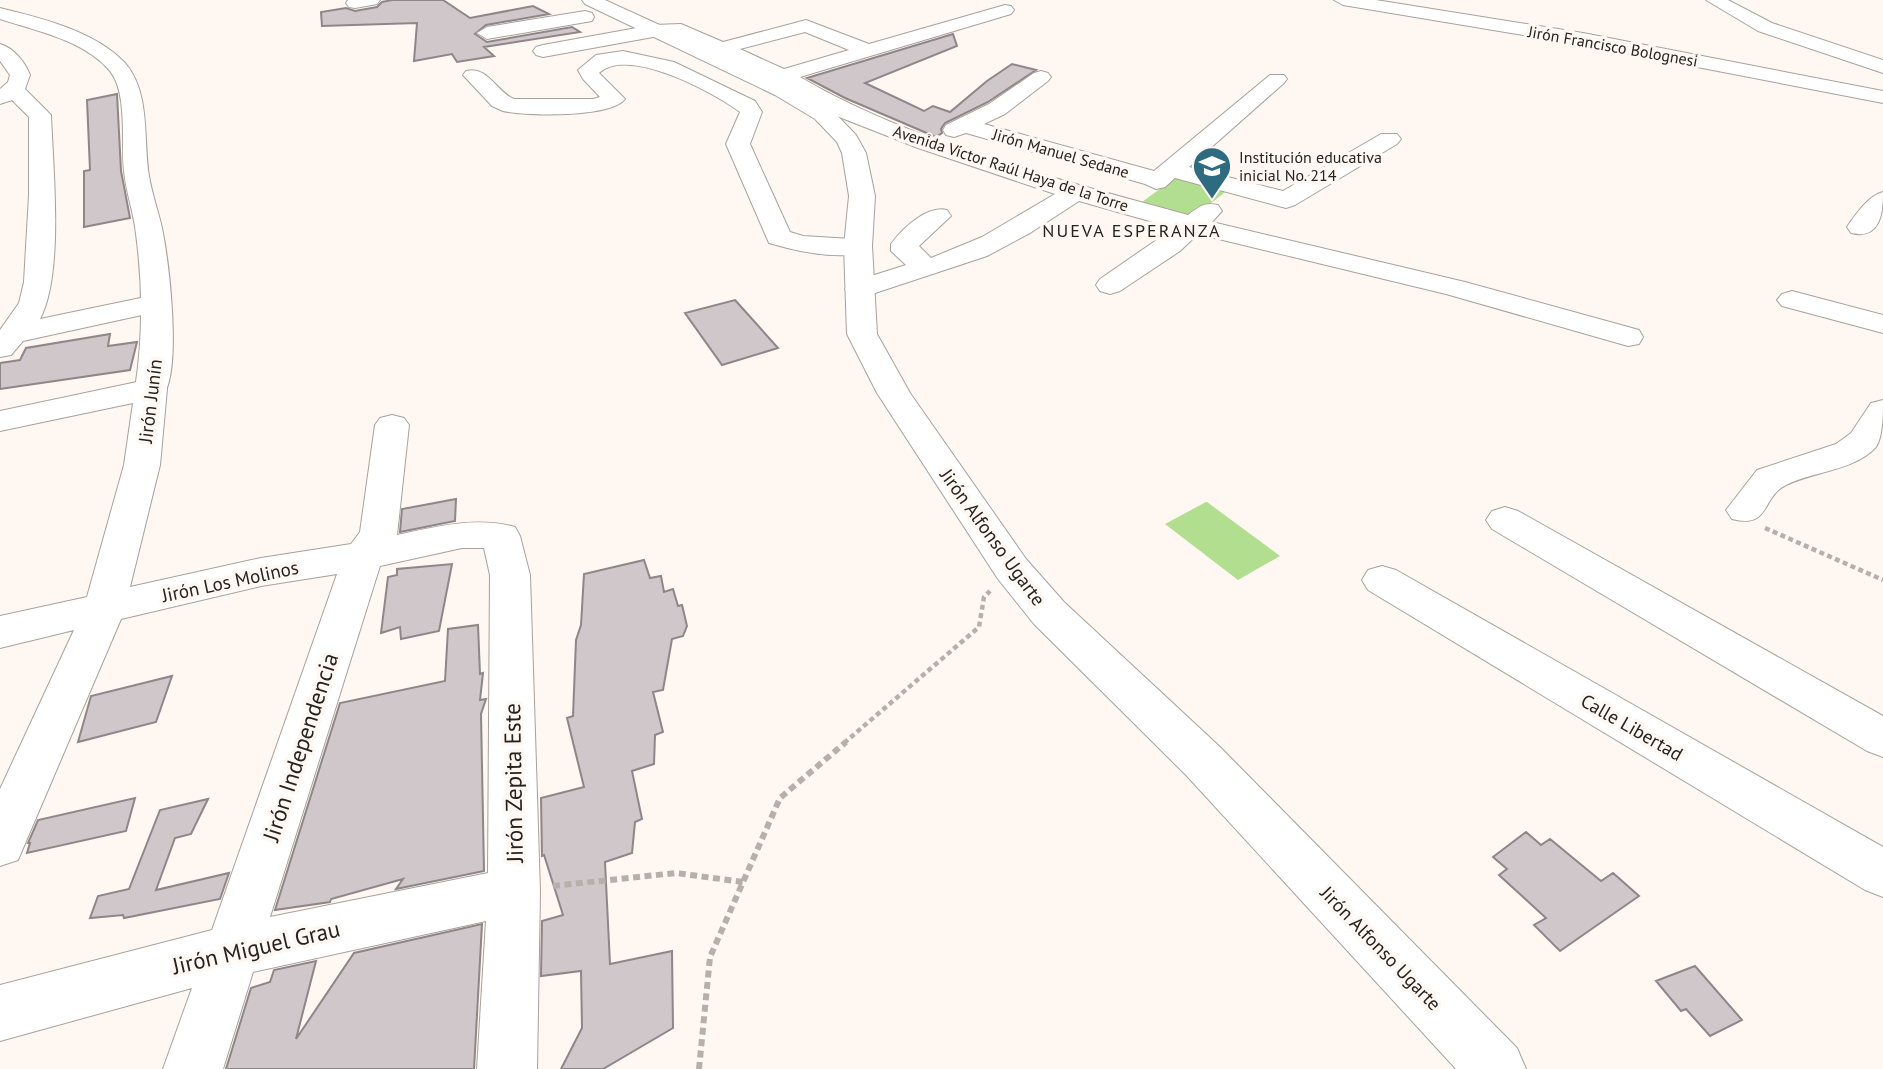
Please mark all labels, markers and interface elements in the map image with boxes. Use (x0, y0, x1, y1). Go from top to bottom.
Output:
street label: Jirón Francisco Bolognesi (1526, 21, 1699, 71)
street label: Avenida Víctor Raúl Haya de la Torre (891, 120, 1131, 216)
street label: Jirón Manuel Sedane (989, 124, 1132, 182)
school or university icon: Institución educativa inicial No. 214 (1191, 145, 1233, 200)
place label: Institución educativa inicial No. 214 (1239, 147, 1382, 185)
district label: NUEVA ESPERANZA (1042, 219, 1222, 242)
street label: Jirón Junín (133, 358, 167, 445)
street label: Jirón Alfonso Ugarte (935, 463, 1051, 610)
street label: Jirón Los Molinos (158, 555, 301, 607)
street label: Jirón Independencia (256, 649, 344, 846)
street label: Calle Libertad (1577, 688, 1687, 766)
street label: Jirón Zepita Este (497, 703, 529, 864)
street label: Jirón Alfonso Ugarte (1315, 880, 1446, 1015)
street label: Jirón Miguel Grau (168, 914, 343, 981)

